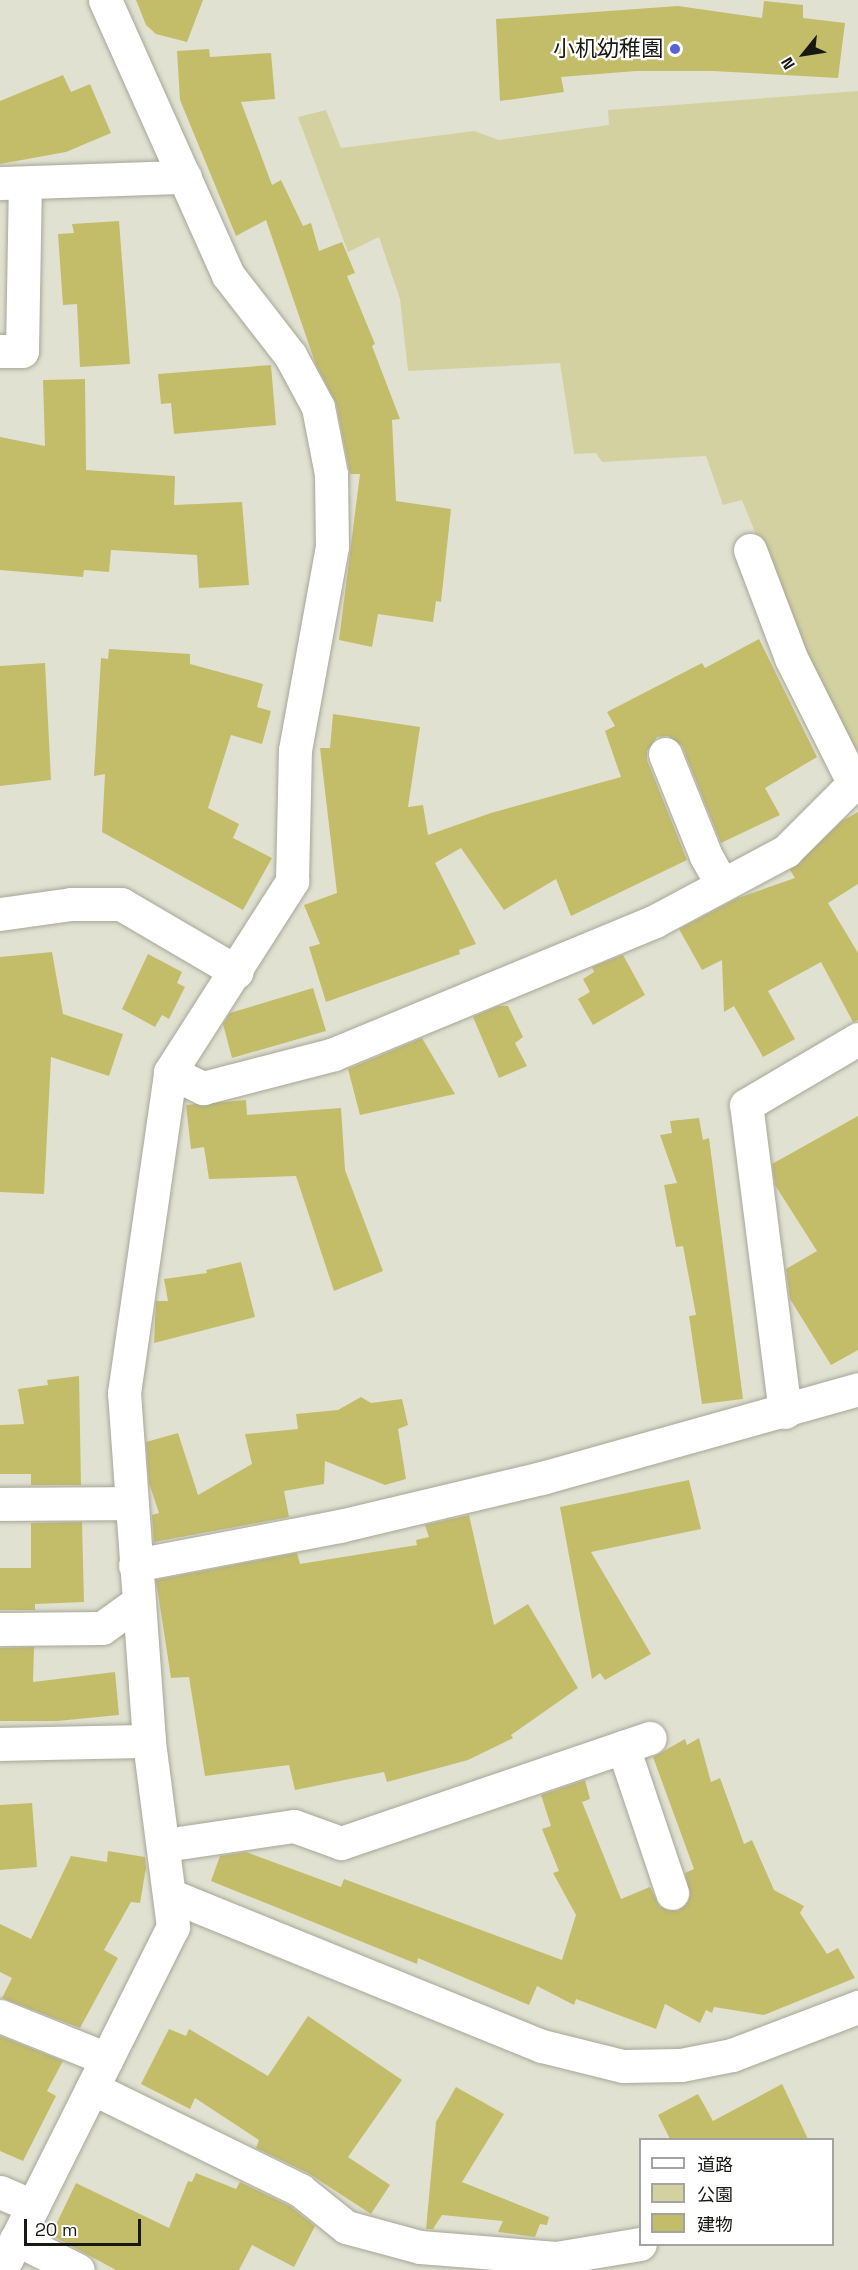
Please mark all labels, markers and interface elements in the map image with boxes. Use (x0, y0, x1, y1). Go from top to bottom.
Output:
north arrow (774, 24, 834, 84)
place label: 小机幼稚園 (553, 36, 663, 62)
marker: 小机幼稚園 (668, 42, 682, 56)
text: N (776, 53, 800, 73)
legend (639, 2138, 834, 2246)
text: 道路 (697, 2153, 733, 2176)
text: 公園 (697, 2183, 733, 2206)
scale bar (27, 2207, 144, 2245)
text: 建物 (697, 2213, 733, 2236)
text: 20 m (35, 2218, 78, 2241)

